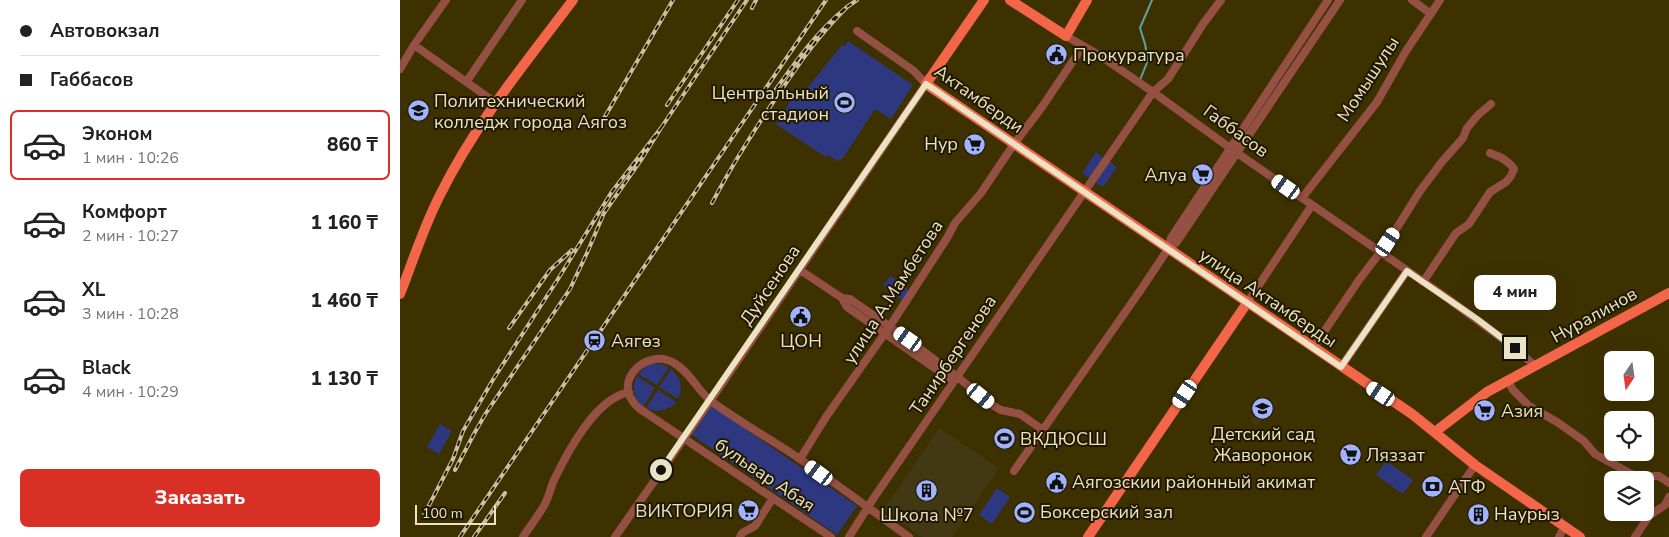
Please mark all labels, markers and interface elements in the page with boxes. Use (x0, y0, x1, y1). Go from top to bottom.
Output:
text: Автовокзал (50, 18, 160, 44)
street label: Момышулы (1331, 32, 1405, 126)
public building icon: Прокуратура (1045, 43, 1069, 67)
place label: Прокуратура (1073, 43, 1185, 67)
street label: Актамберди (930, 59, 1028, 139)
text: Габбасов (50, 67, 133, 93)
place label: Центральный стадион (712, 81, 829, 126)
place label: Политехнический колледж города Аягоз (434, 89, 627, 134)
sports icon: Центральный стадион (833, 91, 857, 115)
school or university icon: Политехнический колледж города Аягоз (406, 99, 430, 123)
street label: Габбасов (1198, 99, 1274, 163)
text: Эконом (82, 121, 153, 147)
icon: car (22, 123, 67, 168)
text: 860 ₸ (327, 132, 378, 158)
place label: Нур (924, 132, 958, 156)
supermarket icon: Нур (962, 132, 986, 156)
text: 1 мин · 10:26 (82, 147, 179, 169)
place label: Алуа (1145, 163, 1187, 187)
supermarket icon: Алуа (1191, 163, 1215, 187)
car (1269, 172, 1302, 202)
text: Комфорт (82, 199, 167, 225)
icon: car (22, 201, 67, 246)
text: 1 160 ₸ (310, 210, 378, 236)
street label: улица А.Мамбетова (837, 215, 949, 369)
text: 2 мин · 10:27 (82, 225, 179, 247)
car (1373, 225, 1402, 259)
street label: Дуйсенова (734, 240, 806, 330)
street label: улица Актамберды (1194, 243, 1342, 353)
callout: 4 мин (1474, 276, 1556, 310)
text: XL (82, 277, 105, 303)
icon: car (22, 279, 67, 324)
text: 4 мин (1492, 281, 1538, 303)
street label: Нуралинов (1547, 281, 1641, 349)
text: 1 460 ₸ (310, 288, 378, 314)
street label: Танирбергенова (904, 290, 1002, 420)
text: 3 мин · 10:28 (82, 303, 179, 325)
public building icon: ЦОН (789, 304, 813, 328)
car (891, 324, 924, 354)
station icon: Аягөз (583, 329, 607, 353)
place label: Аягөз (611, 329, 661, 353)
place label: ЦОН (780, 329, 822, 353)
route end (1504, 337, 1526, 359)
north arrow (1604, 351, 1654, 401)
map controls (1604, 351, 1654, 521)
text: Black (82, 355, 131, 381)
icon: car (22, 357, 67, 402)
text: 1 130 ₸ (310, 366, 378, 392)
car (1170, 377, 1199, 411)
car (1364, 379, 1397, 409)
text: 4 мин · 10:29 (82, 381, 179, 403)
car (964, 381, 997, 411)
school or university icon: Детский сад Жаворонок (1251, 397, 1275, 421)
supermarket icon: Азия (1473, 399, 1497, 423)
place label: Азия (1501, 399, 1543, 423)
button: locate (1604, 411, 1654, 461)
place label: Детский сад Жаворонок (1211, 422, 1315, 467)
sports icon: ВКДЮСШ (992, 427, 1016, 451)
place label: ВКДЮСШ (1020, 427, 1107, 451)
street label: бульвар Абая (710, 433, 820, 517)
supermarket icon: Ляззат (1338, 443, 1362, 467)
place label: Ляззат (1366, 443, 1425, 467)
car (802, 458, 835, 488)
route start (650, 459, 672, 481)
button: Заказать (20, 469, 380, 527)
public building icon: Аягозскии районный акимат (1044, 470, 1068, 494)
place label: Аягозскии районный акимат (1072, 470, 1315, 494)
button: layers (1604, 471, 1654, 521)
bank icon: АТФ (1420, 475, 1444, 499)
place label: АТФ (1448, 475, 1486, 499)
building icon: Школа №7 (915, 478, 939, 502)
place label: ВИКТОРИЯ (635, 499, 733, 523)
supermarket icon: ВИКТОРИЯ (737, 499, 761, 523)
sports icon: Боксерский зал (1012, 500, 1036, 524)
place label: Боксерский зал (1040, 500, 1173, 524)
scale bar (415, 502, 496, 525)
building icon: Наурыз (1466, 502, 1490, 526)
place label: Наурыз (1494, 502, 1560, 526)
place label: Школа №7 (880, 503, 974, 527)
text: 100 m (422, 504, 463, 523)

